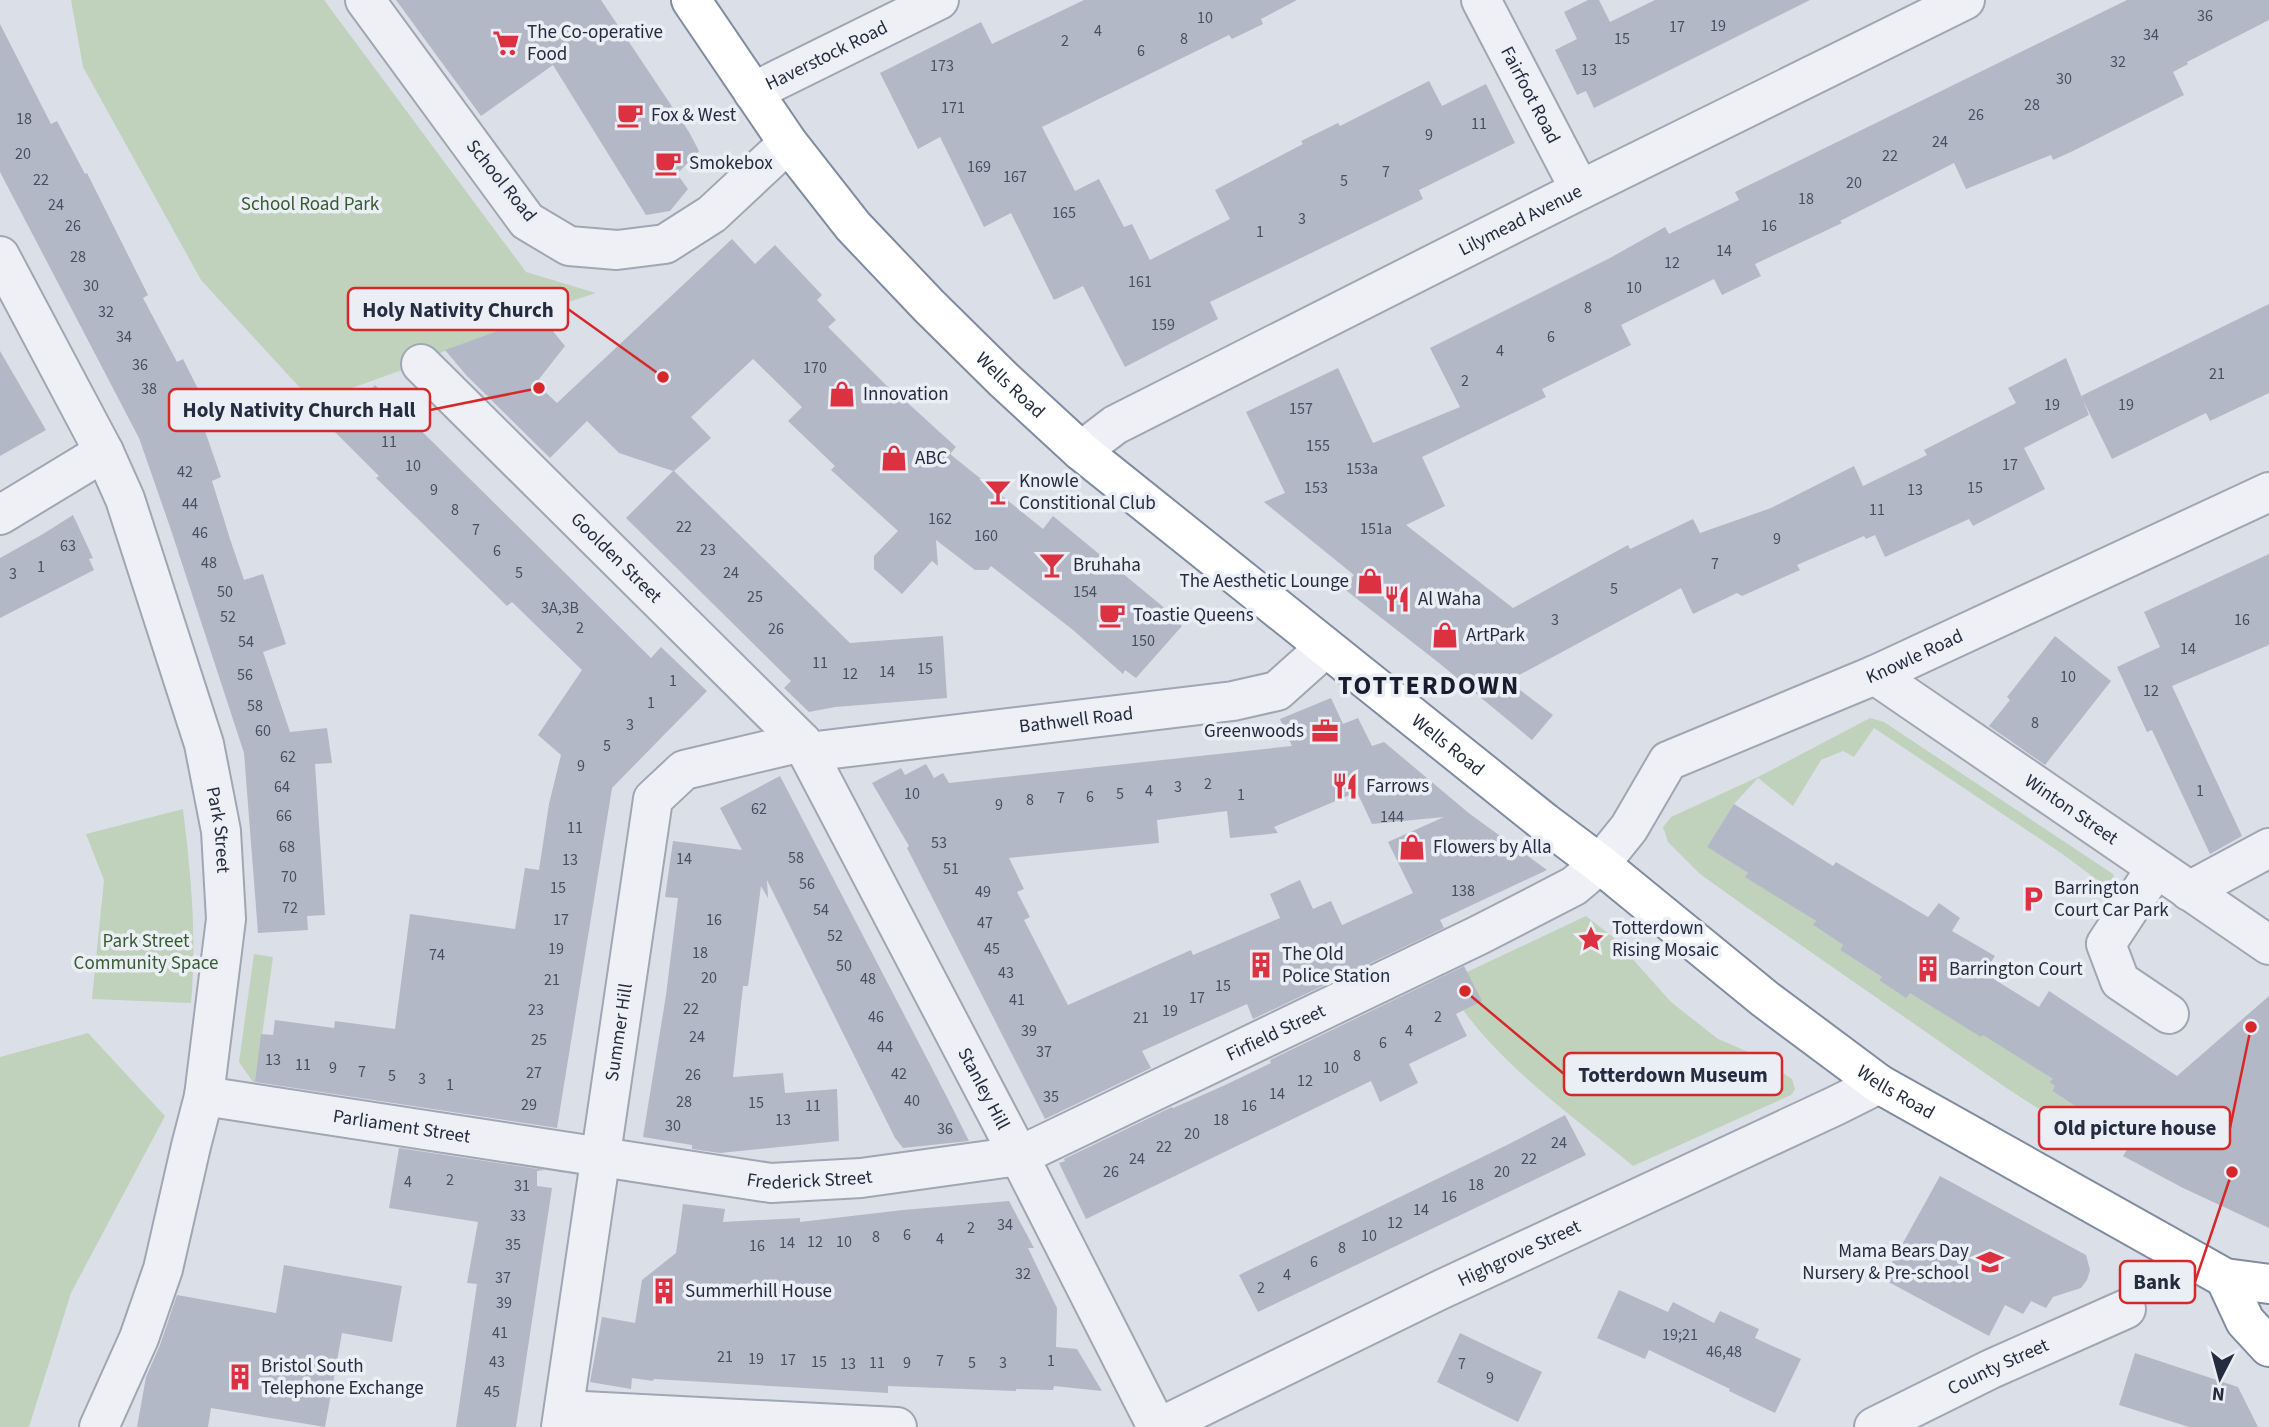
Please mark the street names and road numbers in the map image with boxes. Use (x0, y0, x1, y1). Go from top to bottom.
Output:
street label: Haverstock Road (761, 14, 892, 97)
street label: Fairfoot Road (1494, 42, 1567, 148)
street label: School Road (459, 134, 543, 228)
street label: Lilymead Avenue (1454, 178, 1587, 263)
street label: Wells Road (969, 346, 1051, 425)
street label: Goolden Street (564, 506, 668, 610)
street label: Knowle Road (1862, 622, 1967, 691)
street label: Bathwell Road (1018, 700, 1135, 740)
street label: Wells Road (1406, 707, 1490, 783)
street label: Winton Street (2019, 768, 2124, 852)
street label: Park Street (199, 784, 237, 874)
street label: Summer Hill (598, 981, 639, 1083)
street label: Firfield Street (1221, 997, 1330, 1068)
street label: Stanley Hill (951, 1043, 1016, 1135)
street label: Wells Road (1851, 1058, 1940, 1126)
street label: Parliament Street (331, 1102, 473, 1150)
street label: Frederick Street (745, 1163, 874, 1196)
street label: Highgrove Street (1453, 1213, 1586, 1294)
street label: County Street (1943, 1331, 2053, 1402)

